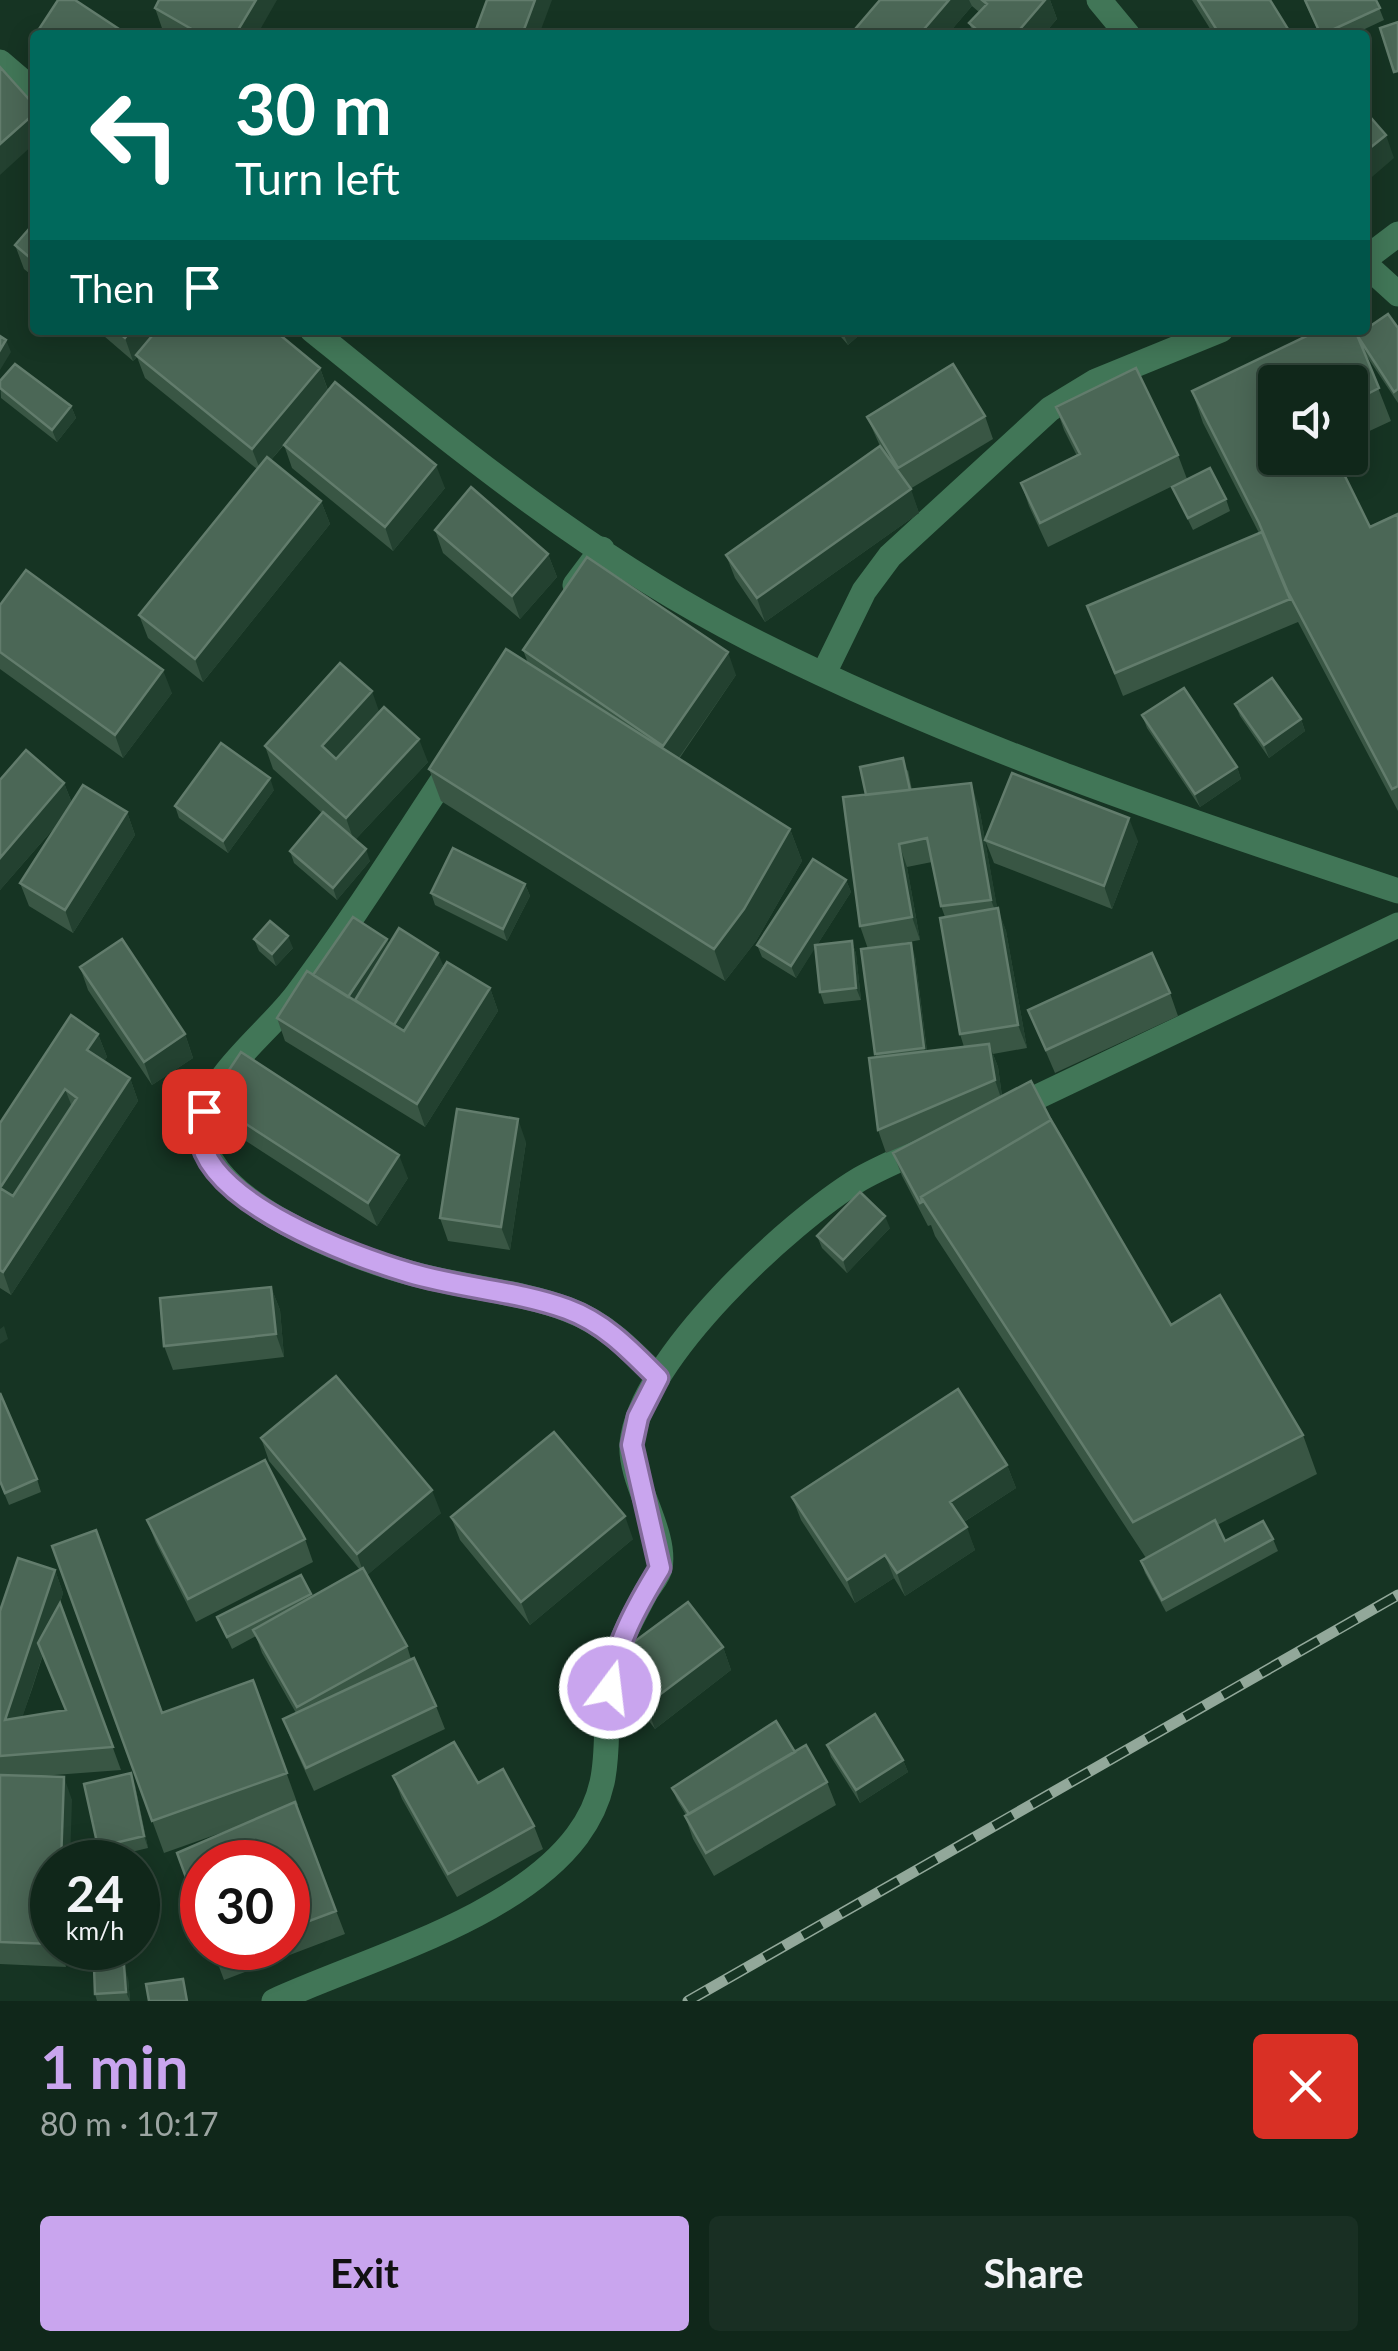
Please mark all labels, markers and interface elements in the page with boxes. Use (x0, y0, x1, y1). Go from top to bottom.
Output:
text: 30 m (235, 66, 392, 150)
icon: left (70, 70, 200, 200)
text: Turn left (235, 151, 400, 205)
icon: arrive (175, 260, 230, 315)
text: Then (70, 265, 155, 311)
map controls (1258, 365, 1368, 475)
button: sound (1258, 365, 1368, 475)
pin (162, 1069, 247, 1154)
icon: arrive (177, 1084, 232, 1139)
position arrow (558, 1636, 662, 1740)
speed limit sign: 30 (180, 1840, 310, 1970)
text: 24 (66, 1863, 124, 1923)
text: km/h (66, 1915, 124, 1945)
text: 1 min (40, 2030, 189, 2102)
button: close (1253, 2034, 1358, 2139)
text: 80 m · 10:17 (40, 2104, 219, 2143)
button: Exit (40, 2216, 689, 2331)
button: Share (709, 2216, 1358, 2331)

